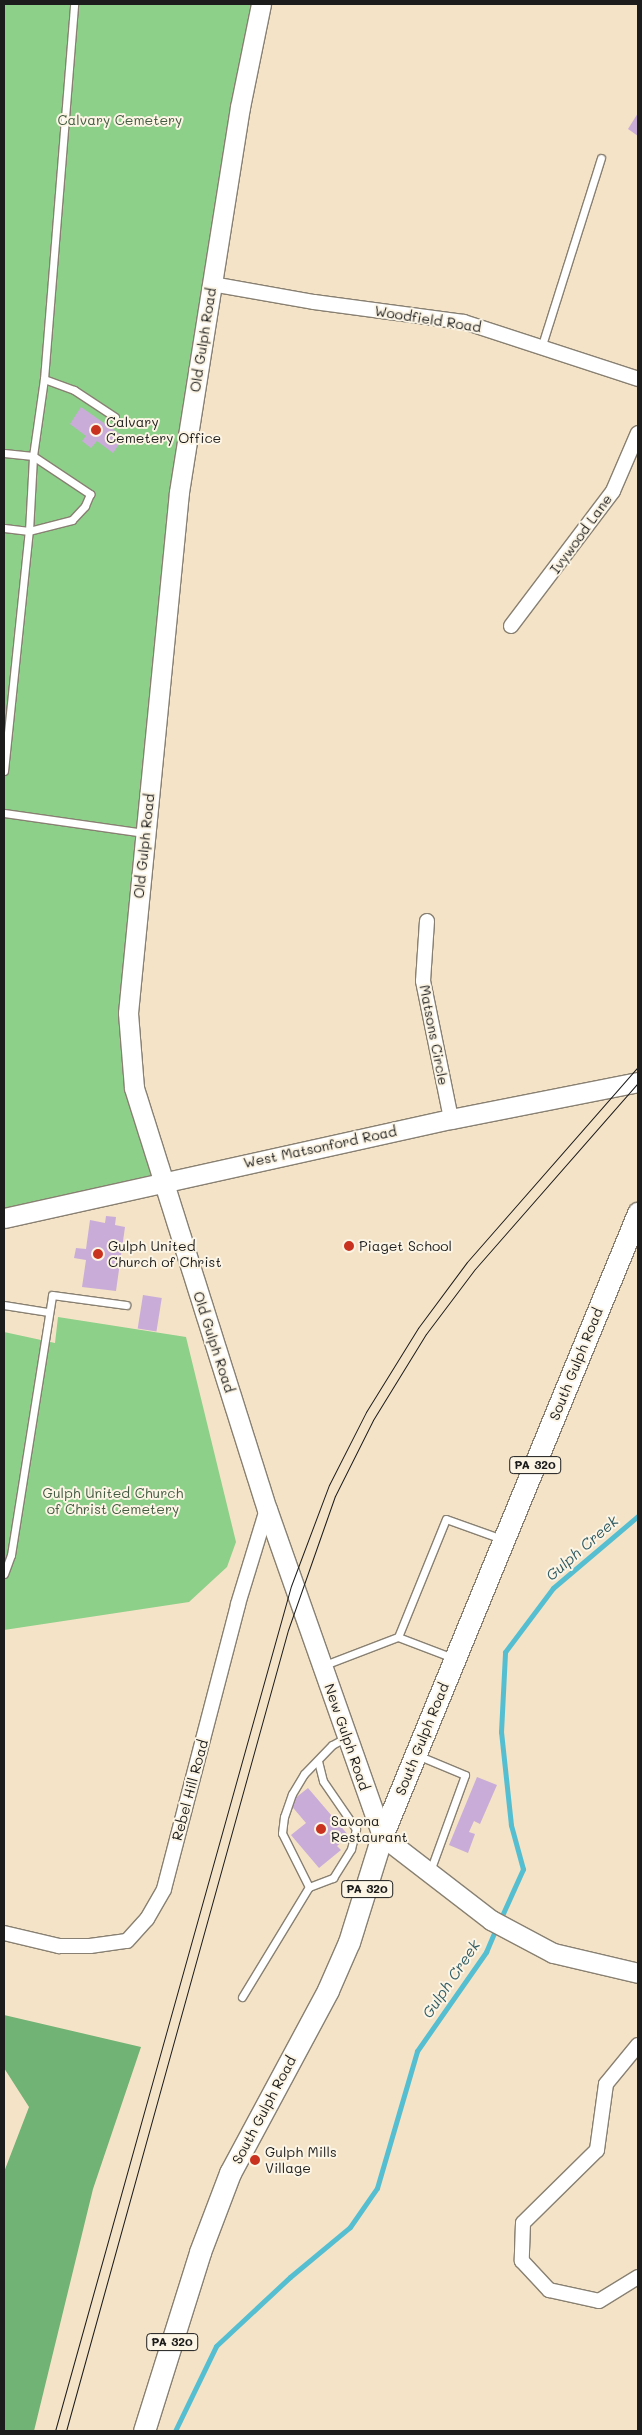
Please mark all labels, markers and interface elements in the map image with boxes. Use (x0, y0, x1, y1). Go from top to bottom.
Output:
park label: Calvary Cemetery (58, 112, 182, 128)
street label: Old Gulph Road (186, 287, 220, 393)
street label: Woodfield Road (373, 302, 483, 336)
place label: Calvary Cemetery Office (106, 414, 221, 447)
marker: Calvary Cemetery Office (90, 424, 102, 436)
street label: Ivywood Lane (547, 491, 615, 577)
street label: Old Gulph Road (130, 793, 158, 899)
street label: Matsons Circle (416, 983, 452, 1087)
street label: West Matsonford Road (242, 1123, 398, 1171)
place label: Gulph United Church of Christ (108, 1238, 222, 1270)
place label: Piaget School (359, 1238, 452, 1254)
marker: Piaget School (343, 1240, 355, 1252)
marker: Gulph United Church of Christ (92, 1248, 104, 1260)
street label: Old Gulph Road (190, 1289, 238, 1395)
street label: South Gulph Road (546, 1305, 606, 1423)
road number: PA 320 (509, 1456, 561, 1474)
park label: Gulph United Church of Christ Cemetery (43, 1485, 183, 1518)
water label: Gulph Creek (542, 1512, 622, 1584)
street label: South Gulph Road (392, 1680, 452, 1798)
street label: New Gulph Road (321, 1681, 373, 1793)
street label: Rebel Hill Road (168, 1738, 212, 1842)
place label: Savona Restaurant (331, 1813, 408, 1845)
marker: Savona Restaurant (315, 1823, 327, 1835)
road number: PA 320 (341, 1880, 393, 1898)
water label: Gulph Creek (418, 1937, 484, 2021)
street label: South Gulph Road (228, 2053, 300, 2167)
place label: Gulph Mills Village (265, 2144, 337, 2176)
marker: Gulph Mills Village (249, 2154, 261, 2166)
road number: PA 320 (146, 2332, 198, 2352)

